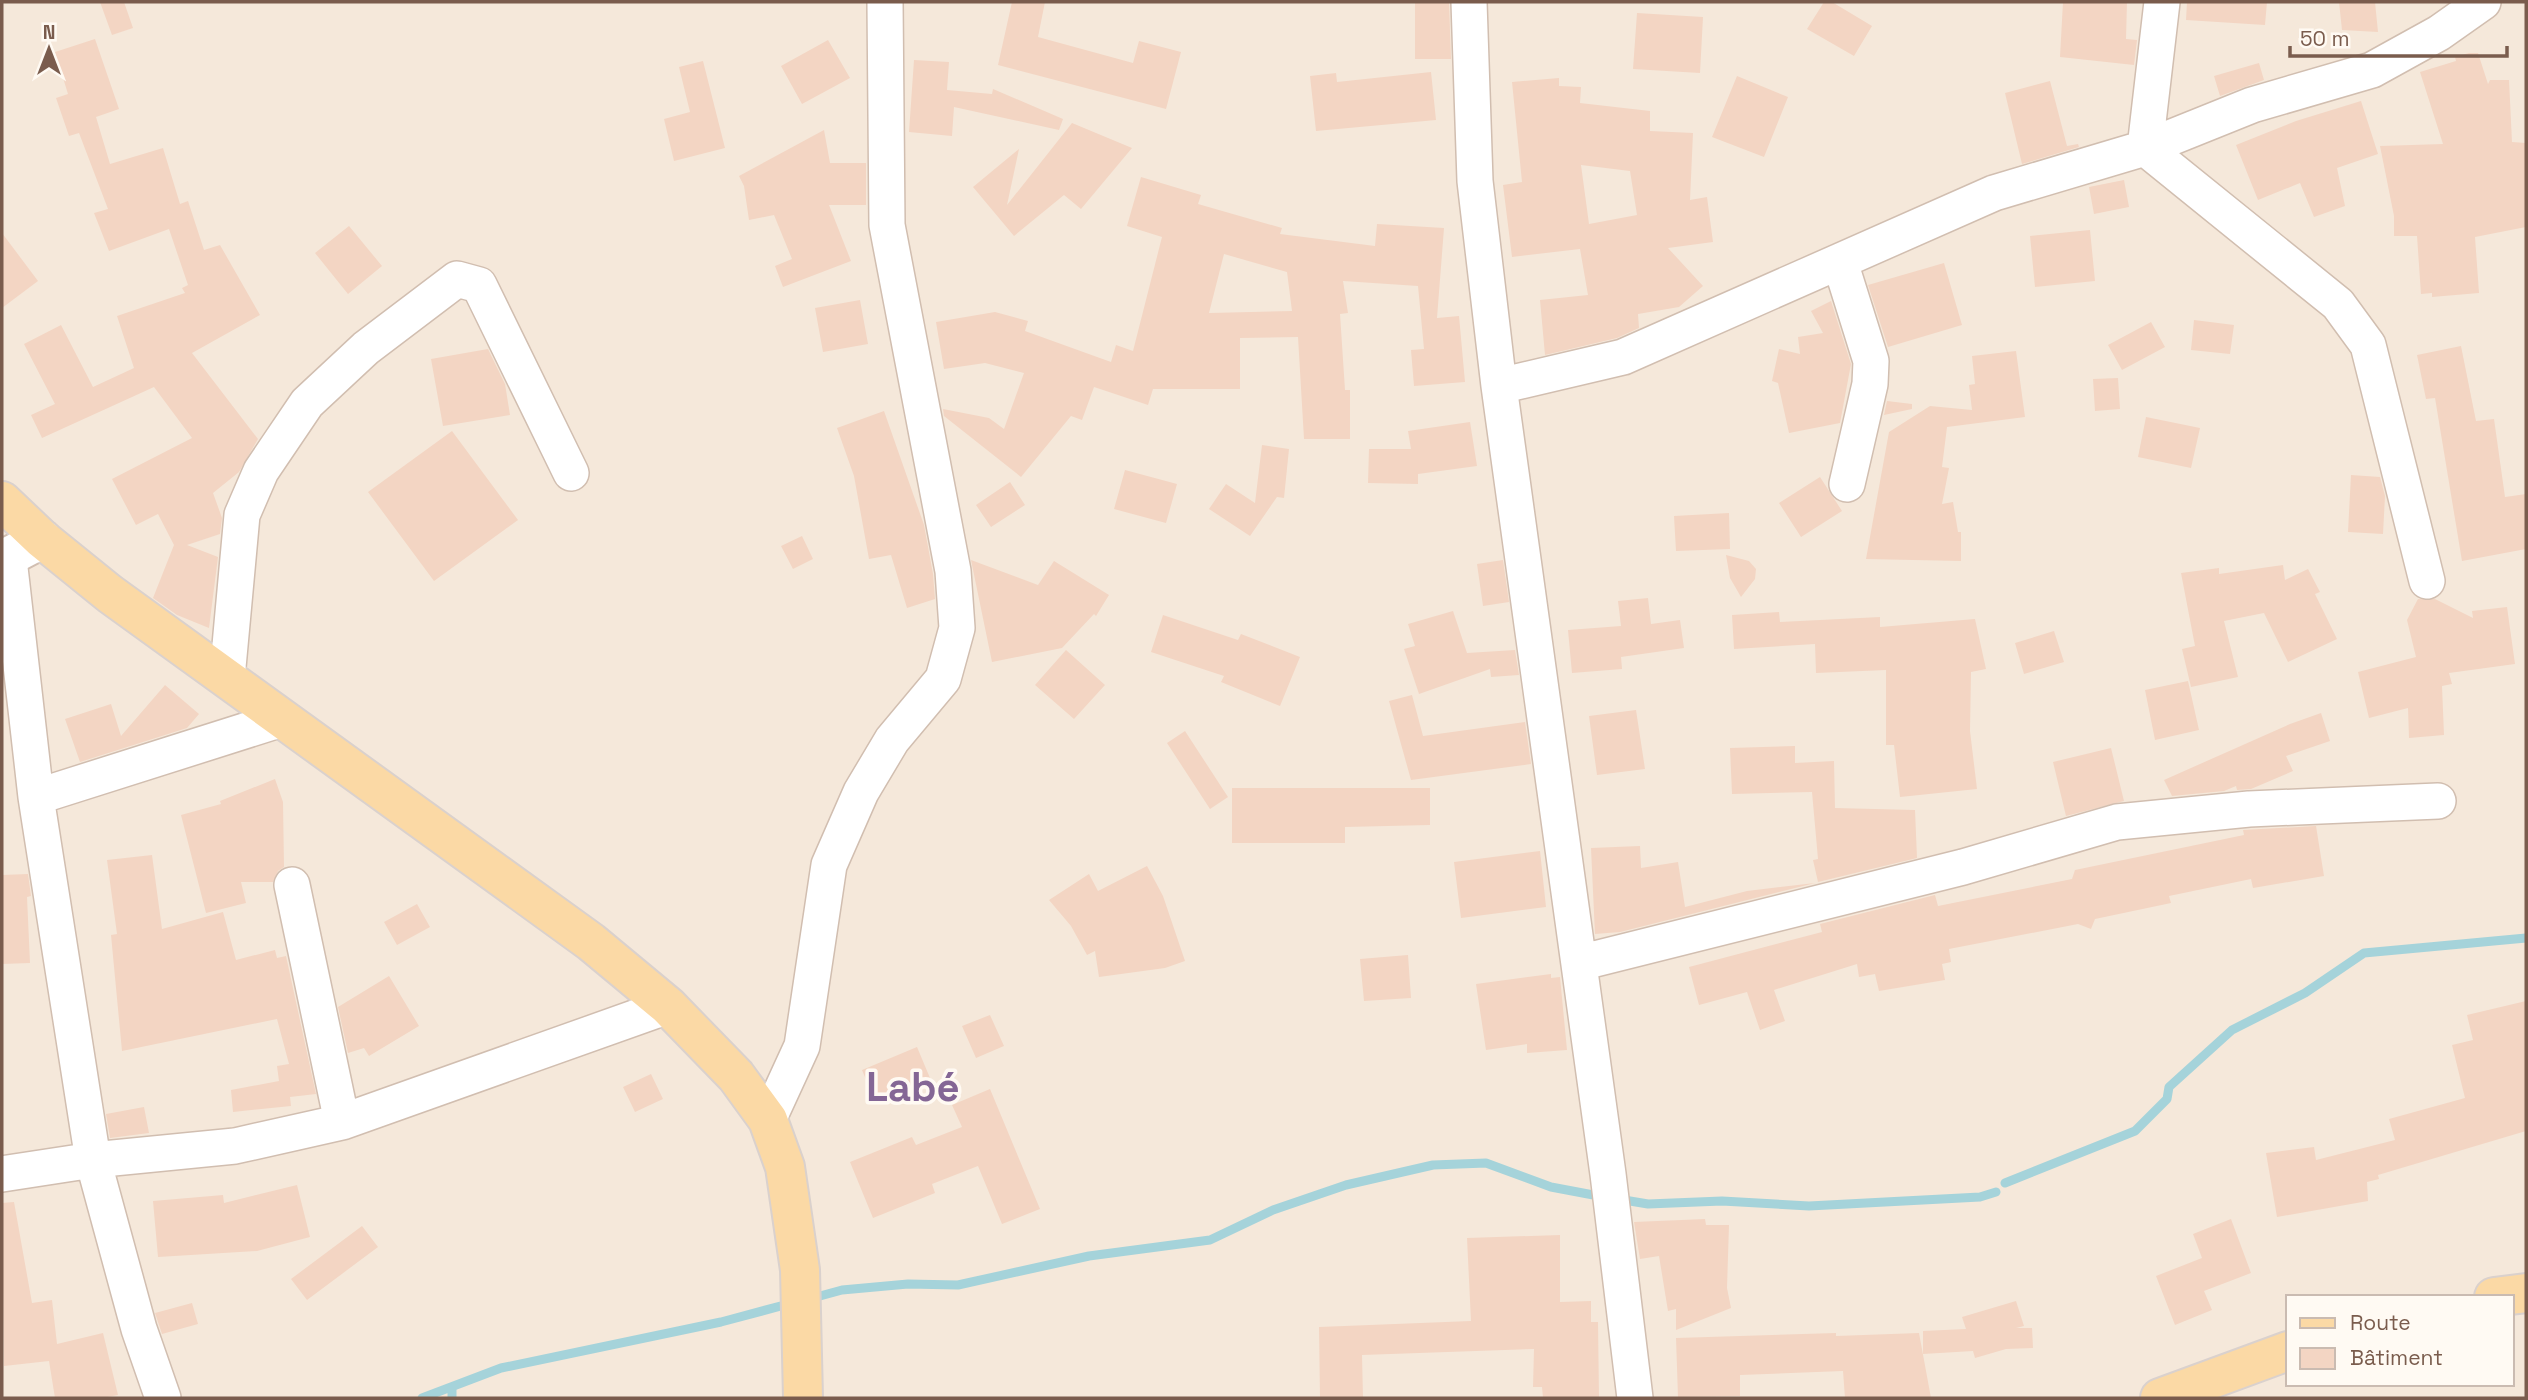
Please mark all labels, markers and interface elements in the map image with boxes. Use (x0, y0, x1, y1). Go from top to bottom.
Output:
north arrow (14, 14, 84, 84)
scale bar (2290, 14, 2507, 58)
text: N (43, 20, 55, 45)
text: 50 m (2300, 25, 2350, 52)
district label: Labé (866, 1062, 960, 1113)
legend (2286, 1295, 2514, 1386)
text: Route (2350, 1309, 2411, 1336)
text: Bâtiment (2350, 1344, 2443, 1371)

